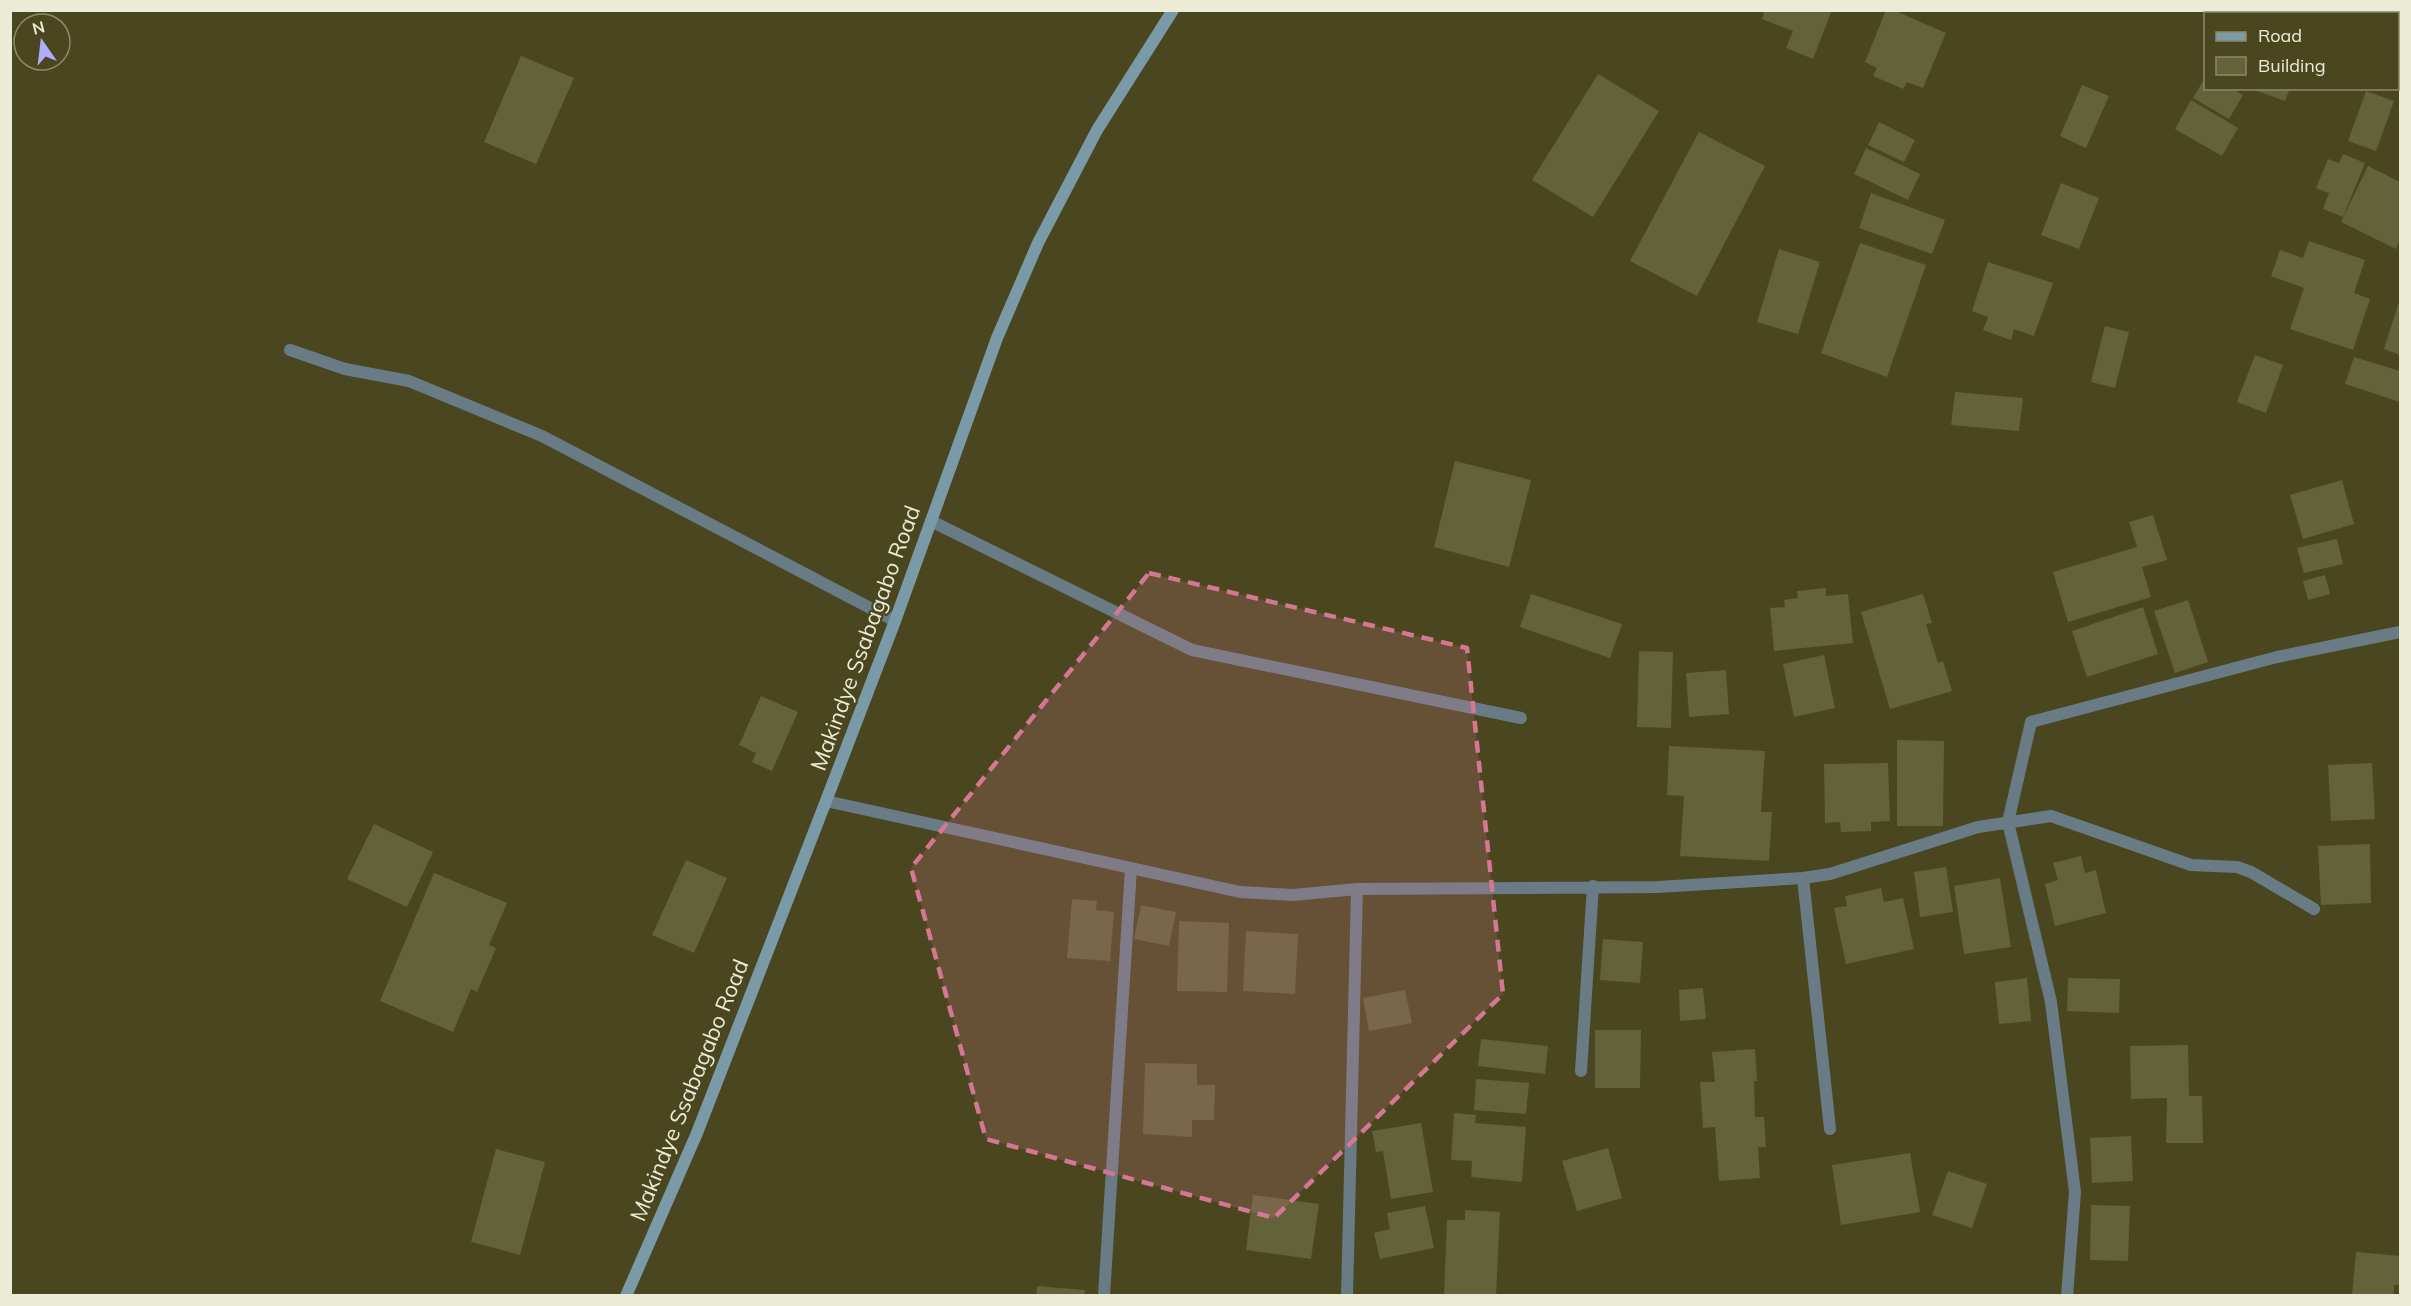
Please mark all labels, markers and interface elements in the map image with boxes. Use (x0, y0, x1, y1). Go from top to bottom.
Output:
north arrow (12, 12, 72, 72)
legend (2204, 12, 2399, 90)
text: N (30, 16, 47, 39)
text: Road (2258, 24, 2302, 47)
text: Building (2258, 54, 2326, 77)
street label: Makindye Ssabagabo Road (804, 502, 926, 774)
street label: Makindye Ssabagabo Road (624, 955, 754, 1225)

